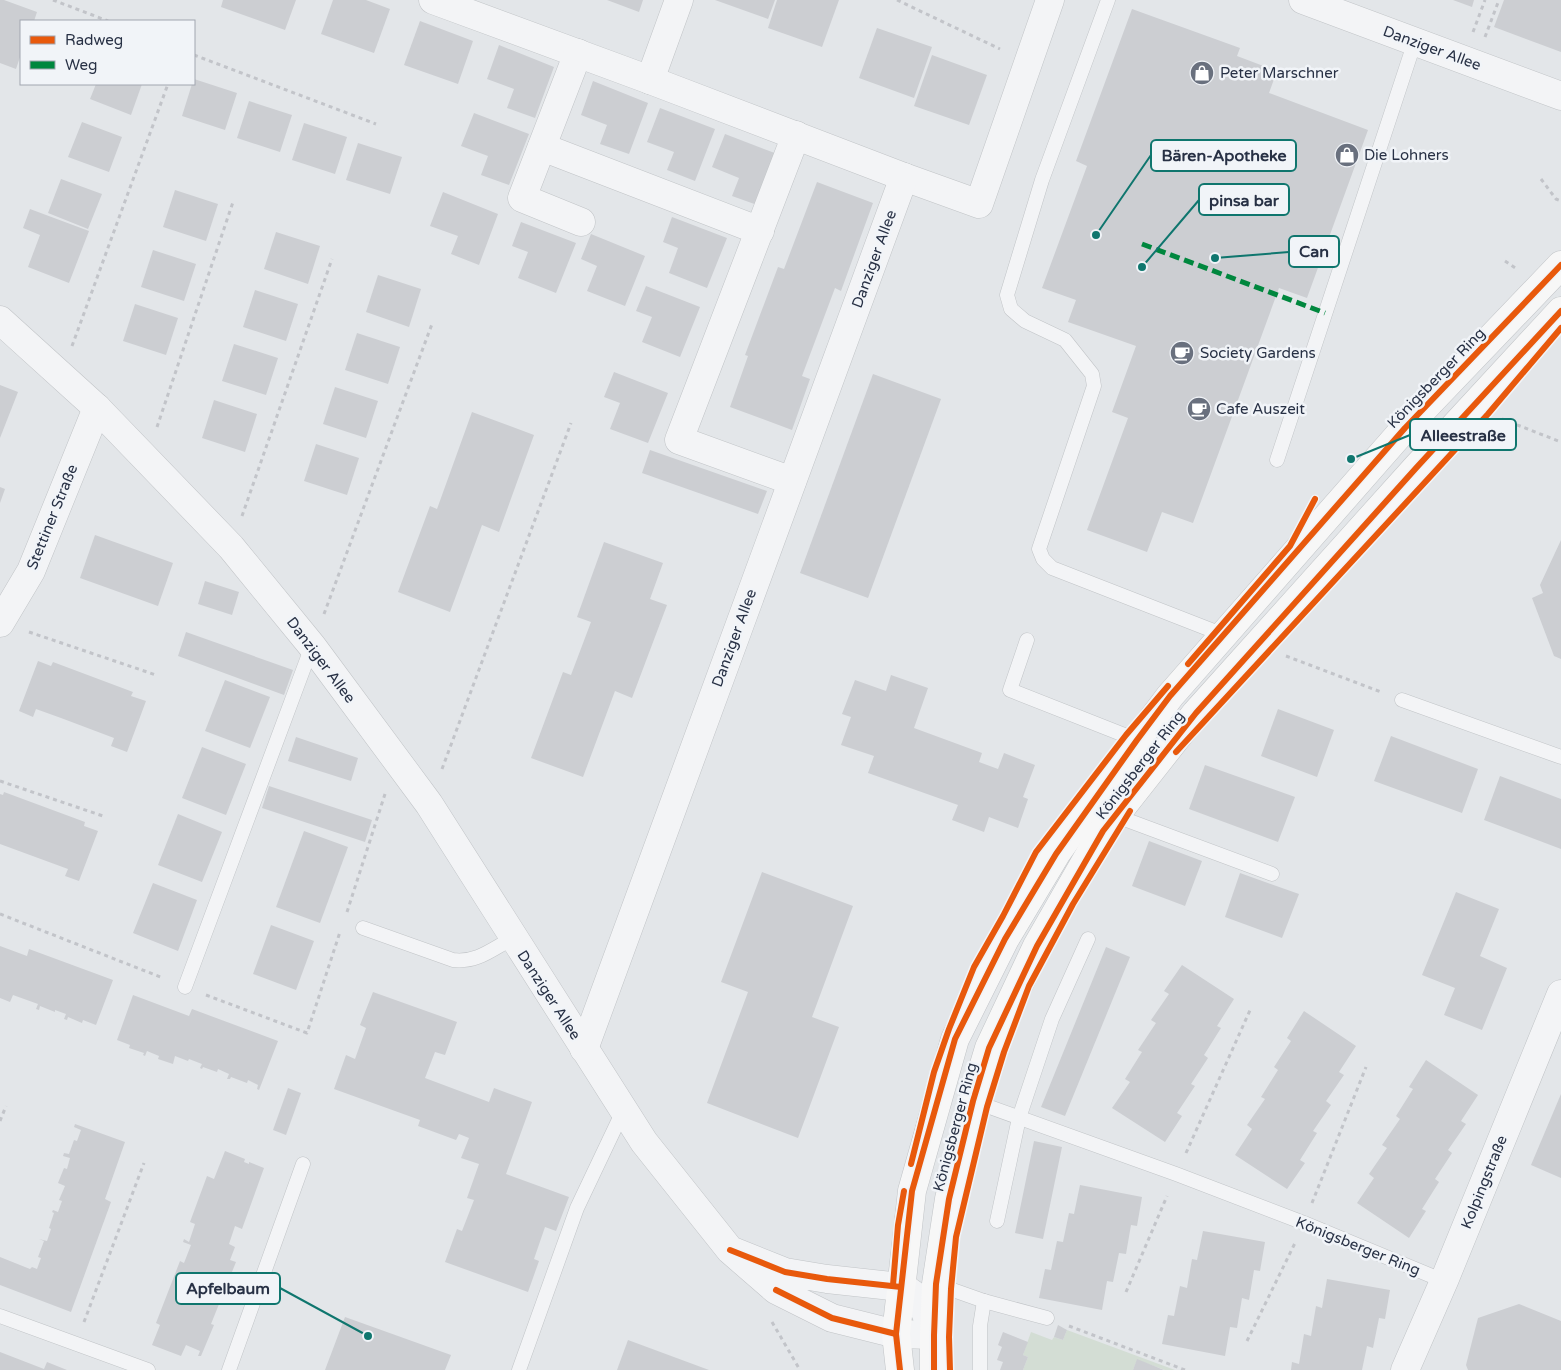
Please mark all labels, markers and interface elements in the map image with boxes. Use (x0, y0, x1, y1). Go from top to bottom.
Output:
legend (20, 20, 195, 85)
street label: Danziger Allee (1381, 22, 1483, 74)
text: Radweg (65, 31, 123, 49)
text: Weg (65, 56, 97, 74)
shop icon: Peter Marschner (1189, 60, 1215, 86)
place label: Peter Marschner (1220, 64, 1339, 82)
callout: Bären-Apotheke (1151, 140, 1296, 171)
shop icon: Die Lohners (1334, 142, 1360, 168)
text: Bären-Apotheke (1161, 146, 1287, 166)
place label: Die Lohners (1364, 146, 1449, 164)
callout: pinsa bar (1199, 184, 1289, 215)
text: pinsa bar (1209, 191, 1280, 211)
street label: Danziger Allee (848, 208, 900, 310)
callout: Can (1289, 236, 1339, 267)
text: Can (1299, 242, 1329, 262)
street label: Königsberger Ring (1383, 324, 1489, 432)
cafe icon: Society Gardens (1169, 340, 1195, 366)
place label: Society Gardens (1200, 344, 1316, 362)
cafe icon: Cafe Auszeit (1186, 396, 1212, 422)
place label: Cafe Auszeit (1216, 400, 1305, 418)
callout: Alleestraße (1410, 419, 1516, 450)
text: Alleestraße (1420, 426, 1506, 446)
street label: Stettiner Straße (23, 462, 81, 572)
street label: Danziger Allee (708, 587, 760, 689)
street label: Danziger Allee (283, 613, 359, 707)
street label: Königsberger Ring (1092, 707, 1188, 823)
street label: Danziger Allee (513, 947, 585, 1043)
street label: Königsberger Ring (929, 1061, 981, 1193)
street label: Kolpingstraße (1457, 1133, 1511, 1231)
street label: Königsberger Ring (1293, 1213, 1423, 1279)
callout: Apfelbaum (176, 1273, 280, 1304)
text: Apfelbaum (186, 1279, 270, 1299)

